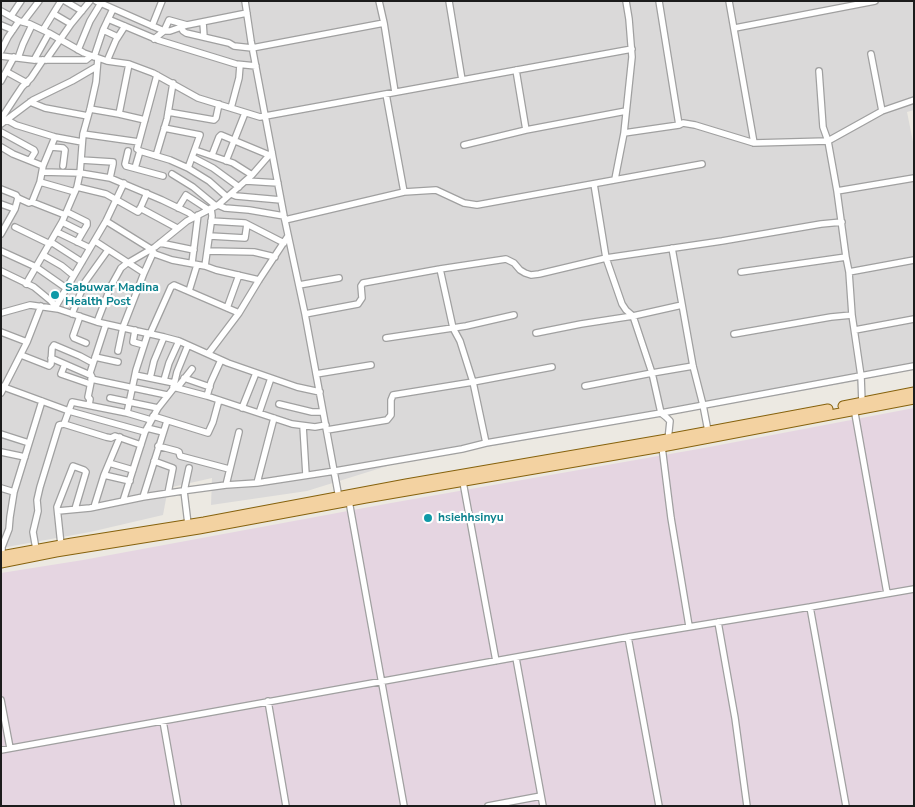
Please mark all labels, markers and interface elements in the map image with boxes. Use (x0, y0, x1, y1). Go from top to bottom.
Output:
place label: Sabuwar Madina Health Post (65, 281, 159, 309)
marker: Sabuwar Madina Health Post (49, 289, 61, 301)
place label: hsiehhsinyu (438, 511, 504, 525)
marker: hsiehhsinyu (422, 512, 434, 524)

